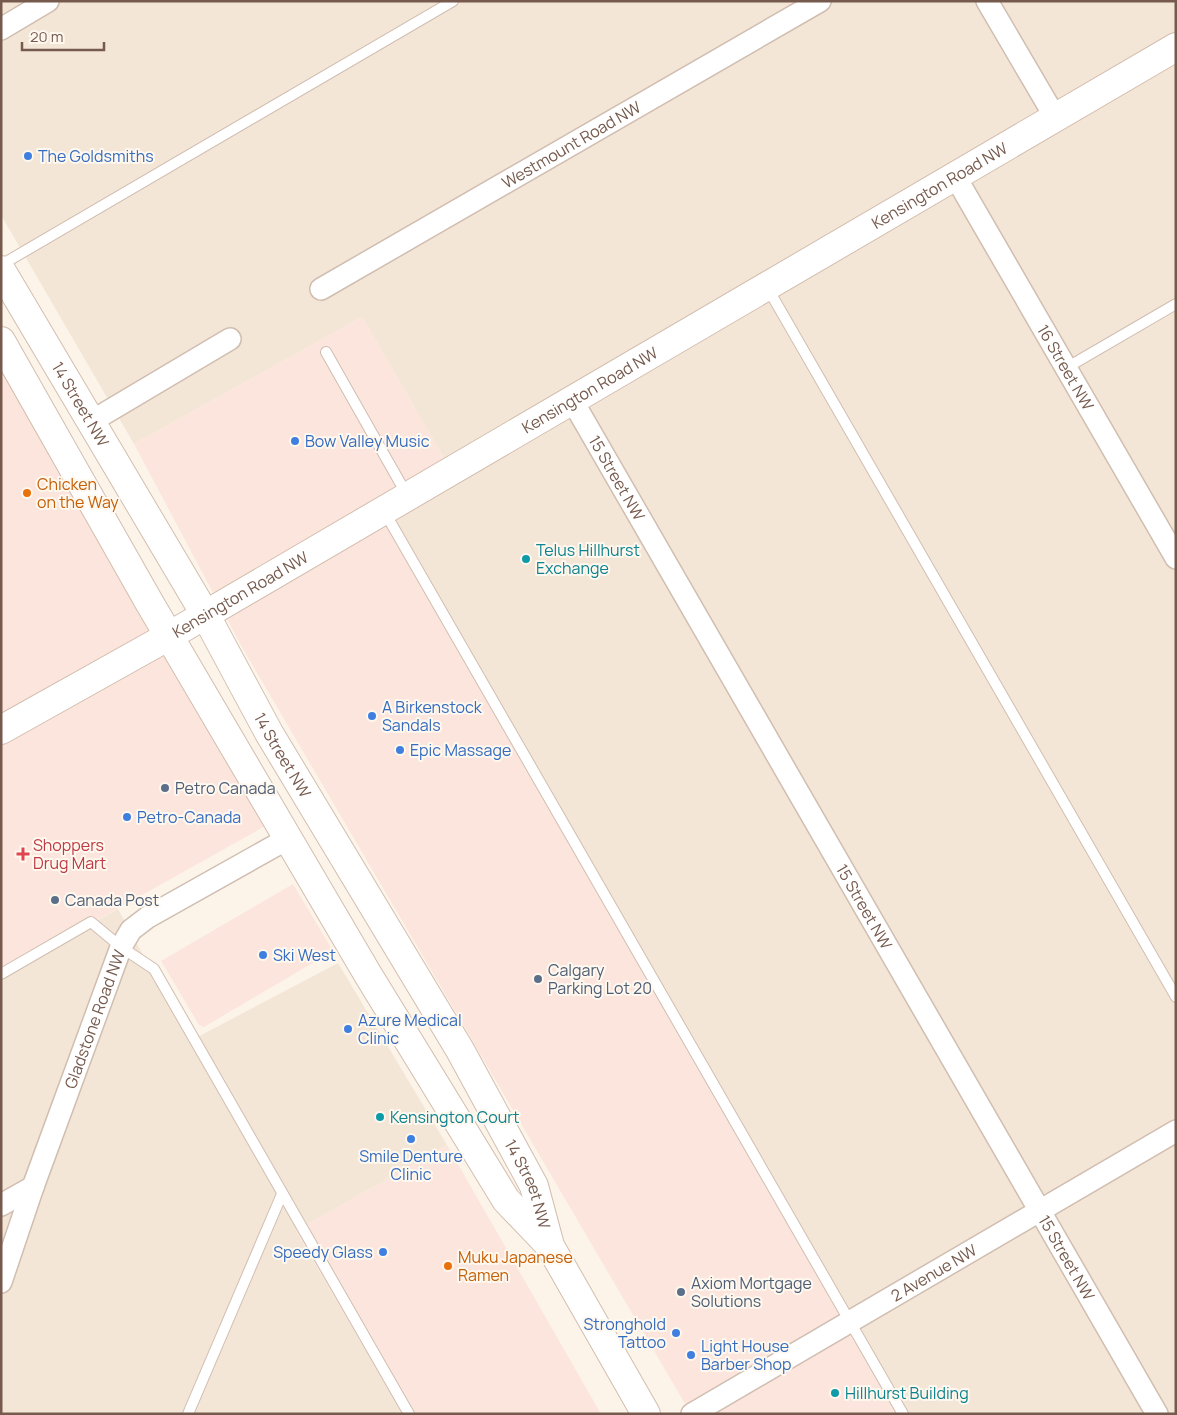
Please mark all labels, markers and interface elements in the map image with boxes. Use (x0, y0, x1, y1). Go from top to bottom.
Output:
scale bar (22, 20, 105, 52)
text: 20 m (30, 26, 63, 47)
street label: Westmount Road NW (498, 96, 645, 193)
street label: Kensington Road NW (867, 137, 1011, 234)
place label: The Goldsmiths (38, 145, 154, 167)
marker: The Goldsmiths (22, 150, 34, 162)
street label: 16 Street NW (1032, 320, 1099, 414)
street label: Kensington Road NW (518, 341, 662, 438)
street label: 14 Street NW (47, 358, 114, 451)
place label: Bow Valley Music (305, 430, 430, 452)
street label: 15 Street NW (584, 431, 650, 525)
marker: Bow Valley Music (289, 435, 301, 447)
place label: Chicken on the Way (37, 473, 119, 513)
marker: Chicken on the Way (21, 487, 33, 499)
place label: Telus Hillhurst Exchange (536, 539, 640, 579)
street label: Kensington Road NW (168, 546, 312, 643)
marker: Telus Hillhurst Exchange (520, 553, 532, 565)
place label: A Birkenstock Sandals (382, 696, 483, 736)
street label: 14 Street NW (249, 709, 316, 802)
marker: A Birkenstock Sandals (366, 710, 378, 722)
place label: Epic Massage (410, 739, 511, 761)
marker: Epic Massage (394, 744, 406, 756)
place label: Petro Canada (175, 777, 276, 799)
marker: Petro Canada (159, 782, 171, 794)
place label: Petro-Canada (137, 806, 241, 828)
marker: Petro-Canada (121, 811, 133, 823)
place label: Shoppers Drug Mart (33, 834, 106, 874)
marker: Shoppers Drug Mart (17, 848, 29, 860)
street label: 15 Street NW (831, 860, 898, 953)
place label: Canada Post (65, 889, 159, 911)
marker: Canada Post (49, 894, 61, 906)
place label: Ski West (273, 944, 336, 966)
street label: Gladstone Road NW (59, 947, 130, 1092)
marker: Ski West (257, 949, 269, 961)
place label: Calgary Parking Lot 20 (548, 959, 652, 999)
marker: Calgary Parking Lot 20 (532, 973, 544, 985)
place label: Azure Medical Clinic (358, 1009, 462, 1049)
marker: Azure Medical Clinic (342, 1023, 354, 1035)
place label: Kensington Court (390, 1106, 519, 1128)
marker: Kensington Court (374, 1111, 386, 1123)
marker: Smile Denture Clinic (405, 1133, 417, 1145)
street label: 14 Street NW (500, 1135, 556, 1231)
place label: Smile Denture Clinic (359, 1145, 463, 1185)
street label: 15 Street NW (1033, 1211, 1100, 1304)
street label: 2 Avenue NW (887, 1239, 981, 1306)
place label: Speedy Glass (273, 1241, 373, 1263)
marker: Speedy Glass (377, 1246, 389, 1258)
place label: Muku Japanese Ramen (458, 1246, 573, 1286)
marker: Muku Japanese Ramen (442, 1260, 454, 1272)
place label: Axiom Mortgage Solutions (691, 1272, 812, 1312)
marker: Axiom Mortgage Solutions (675, 1286, 687, 1298)
place label: Stronghold Tattoo (583, 1313, 666, 1353)
marker: Stronghold Tattoo (670, 1327, 682, 1339)
place label: Light House Barber Shop (701, 1335, 792, 1375)
marker: Light House Barber Shop (685, 1349, 697, 1361)
place label: Hillhurst Building (845, 1382, 969, 1404)
marker: Hillhurst Building (829, 1387, 841, 1399)

